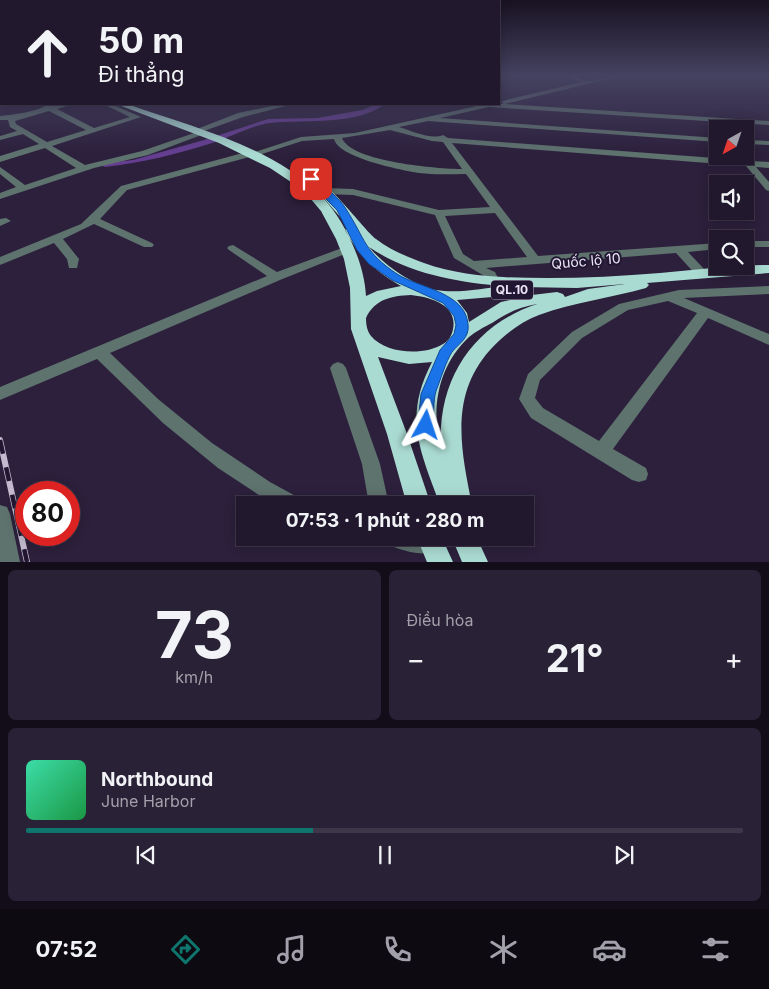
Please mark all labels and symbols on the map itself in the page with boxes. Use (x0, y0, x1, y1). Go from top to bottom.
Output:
north arrow (709, 120, 754, 165)
pin (290, 158, 332, 200)
street label: Quốc lộ 10 (551, 249, 621, 272)
road number: QL.10 (491, 280, 533, 300)
position arrow (399, 398, 451, 450)
speed limit sign: 80 (15, 481, 80, 546)

